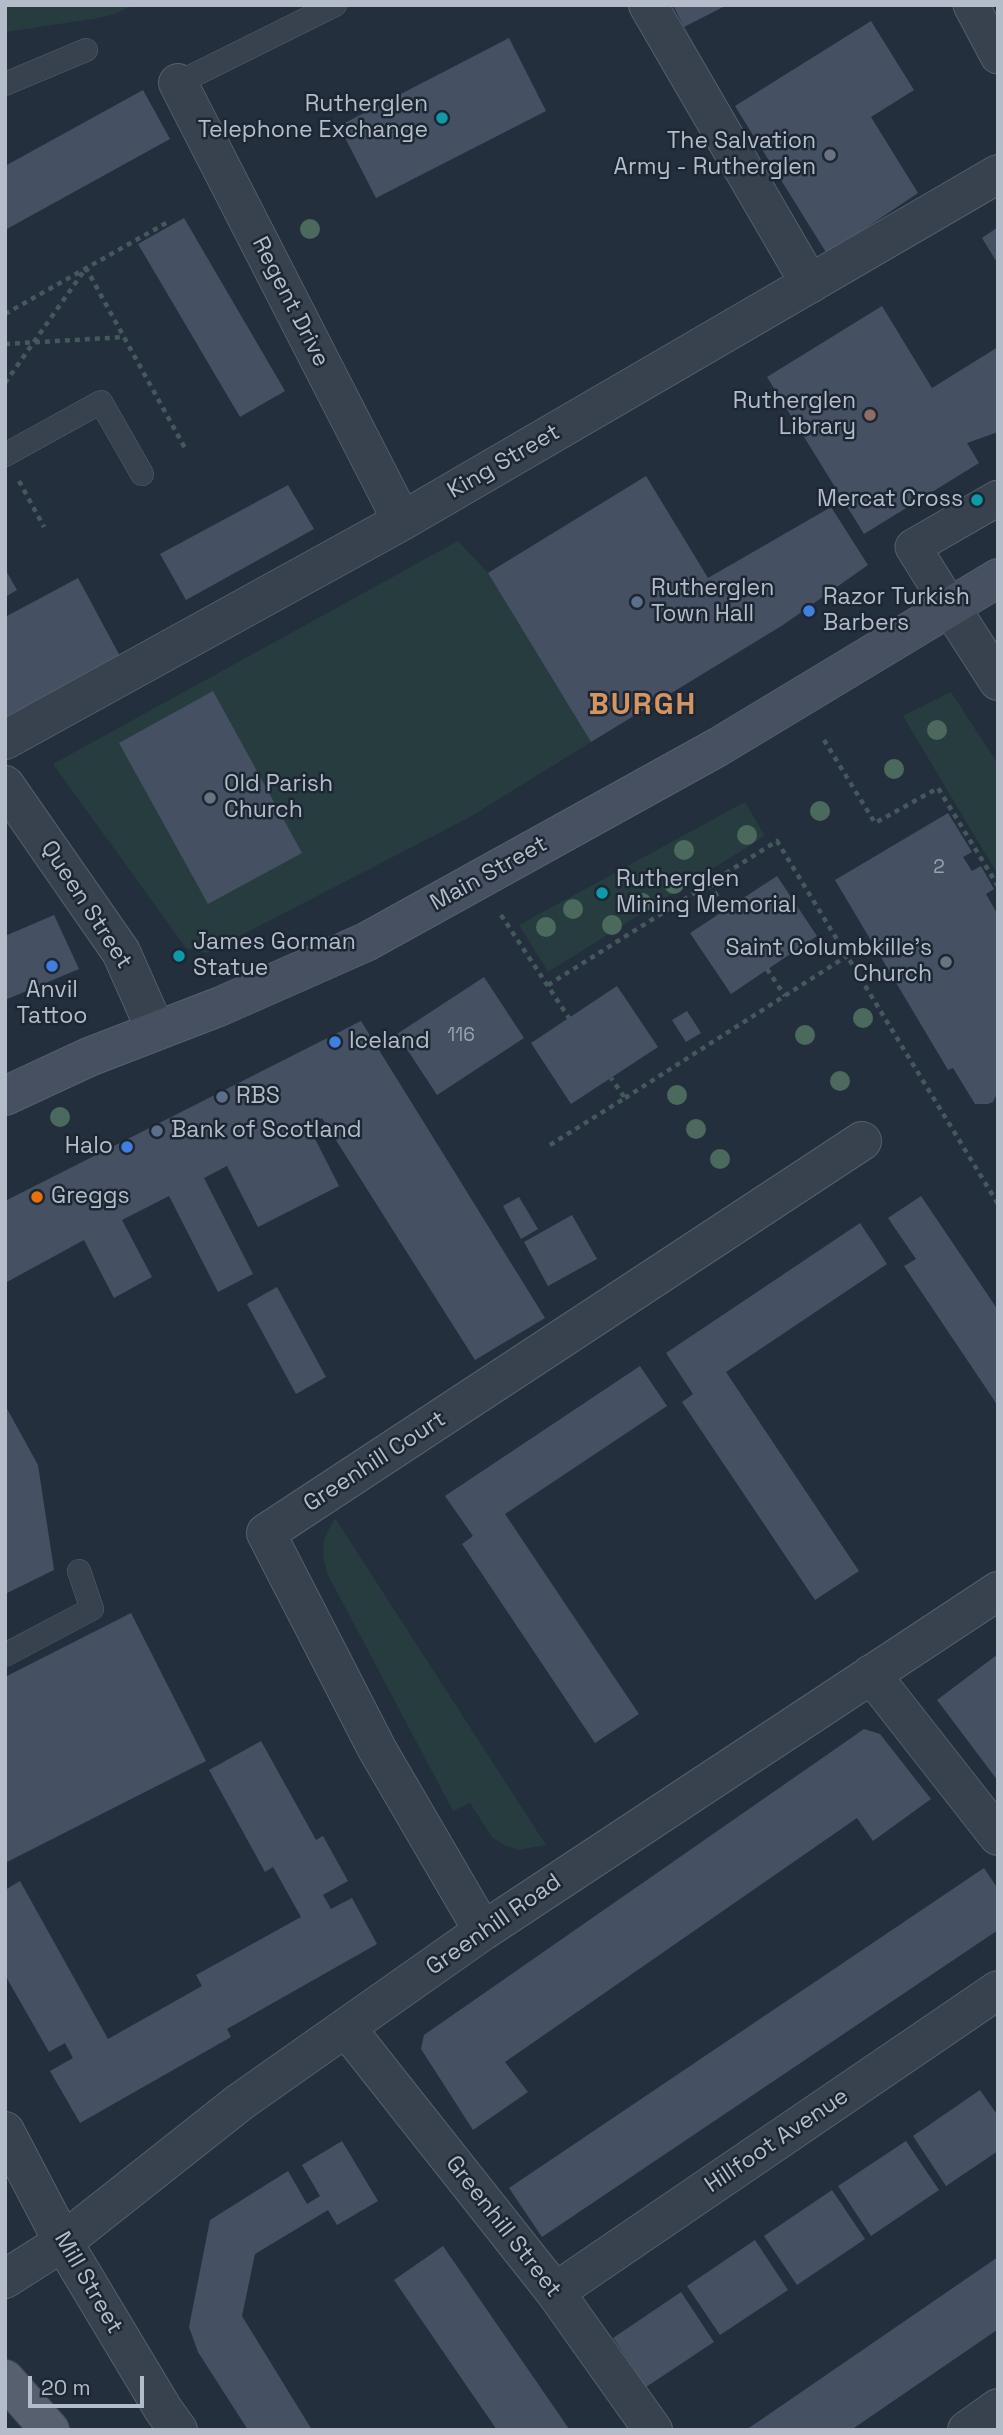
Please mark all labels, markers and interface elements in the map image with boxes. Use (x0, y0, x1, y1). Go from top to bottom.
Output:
place label: Rutherglen Telephone Exchange (198, 91, 428, 145)
marker: Rutherglen Telephone Exchange (434, 110, 450, 126)
place label: The Salvation Army - Rutherglen (614, 128, 816, 182)
marker: The Salvation Army - Rutherglen (822, 147, 838, 163)
street label: Regent Drive (245, 233, 335, 371)
place label: Rutherglen Library (733, 388, 856, 442)
marker: Rutherglen Library (862, 407, 878, 423)
street label: King Street (443, 419, 565, 505)
place label: Mercat Cross (817, 486, 963, 514)
marker: Mercat Cross (969, 492, 985, 508)
place label: Rutherglen Town Hall (651, 575, 774, 629)
place label: Razor Turkish Barbers (823, 584, 970, 638)
marker: Rutherglen Town Hall (629, 594, 645, 610)
marker: Razor Turkish Barbers (801, 603, 817, 619)
district label: BURGH (589, 688, 697, 724)
place label: Old Parish Church (224, 771, 333, 825)
marker: Old Parish Church (202, 790, 218, 806)
street label: Main Street (426, 831, 552, 917)
street label: Queen Street (34, 836, 138, 974)
house number: 2 (933, 857, 945, 879)
place label: Rutherglen Mining Memorial (616, 866, 797, 920)
marker: Rutherglen Mining Memorial (594, 885, 610, 901)
place label: James Gorman Statue (193, 929, 356, 983)
place label: Saint Columbkille's Church (726, 935, 932, 989)
marker: James Gorman Statue (171, 948, 187, 964)
marker: Saint Columbkille's Church (938, 954, 954, 970)
marker: Anvil Tattoo (44, 958, 60, 974)
place label: Anvil Tattoo (16, 977, 88, 1031)
house number: 116 (447, 1025, 475, 1047)
place label: Iceland (349, 1028, 430, 1056)
marker: Iceland (327, 1034, 343, 1050)
place label: RBS (236, 1083, 280, 1111)
marker: RBS (214, 1089, 230, 1105)
place label: Bank of Scotland (171, 1117, 362, 1145)
marker: Bank of Scotland (149, 1123, 165, 1139)
place label: Halo (65, 1133, 113, 1161)
marker: Halo (119, 1139, 135, 1155)
place label: Greggs (51, 1183, 130, 1211)
marker: Greggs (29, 1189, 45, 1205)
street label: Greenhill Court (299, 1406, 451, 1518)
street label: Greenhill Road (421, 1868, 567, 1982)
street label: Hillfoot Avenue (700, 2083, 854, 2199)
street label: Greenhill Street (439, 2151, 567, 2303)
street label: Mill Street (48, 2227, 128, 2339)
scale bar (32, 2362, 147, 2406)
text: 20 m (41, 2374, 91, 2401)

